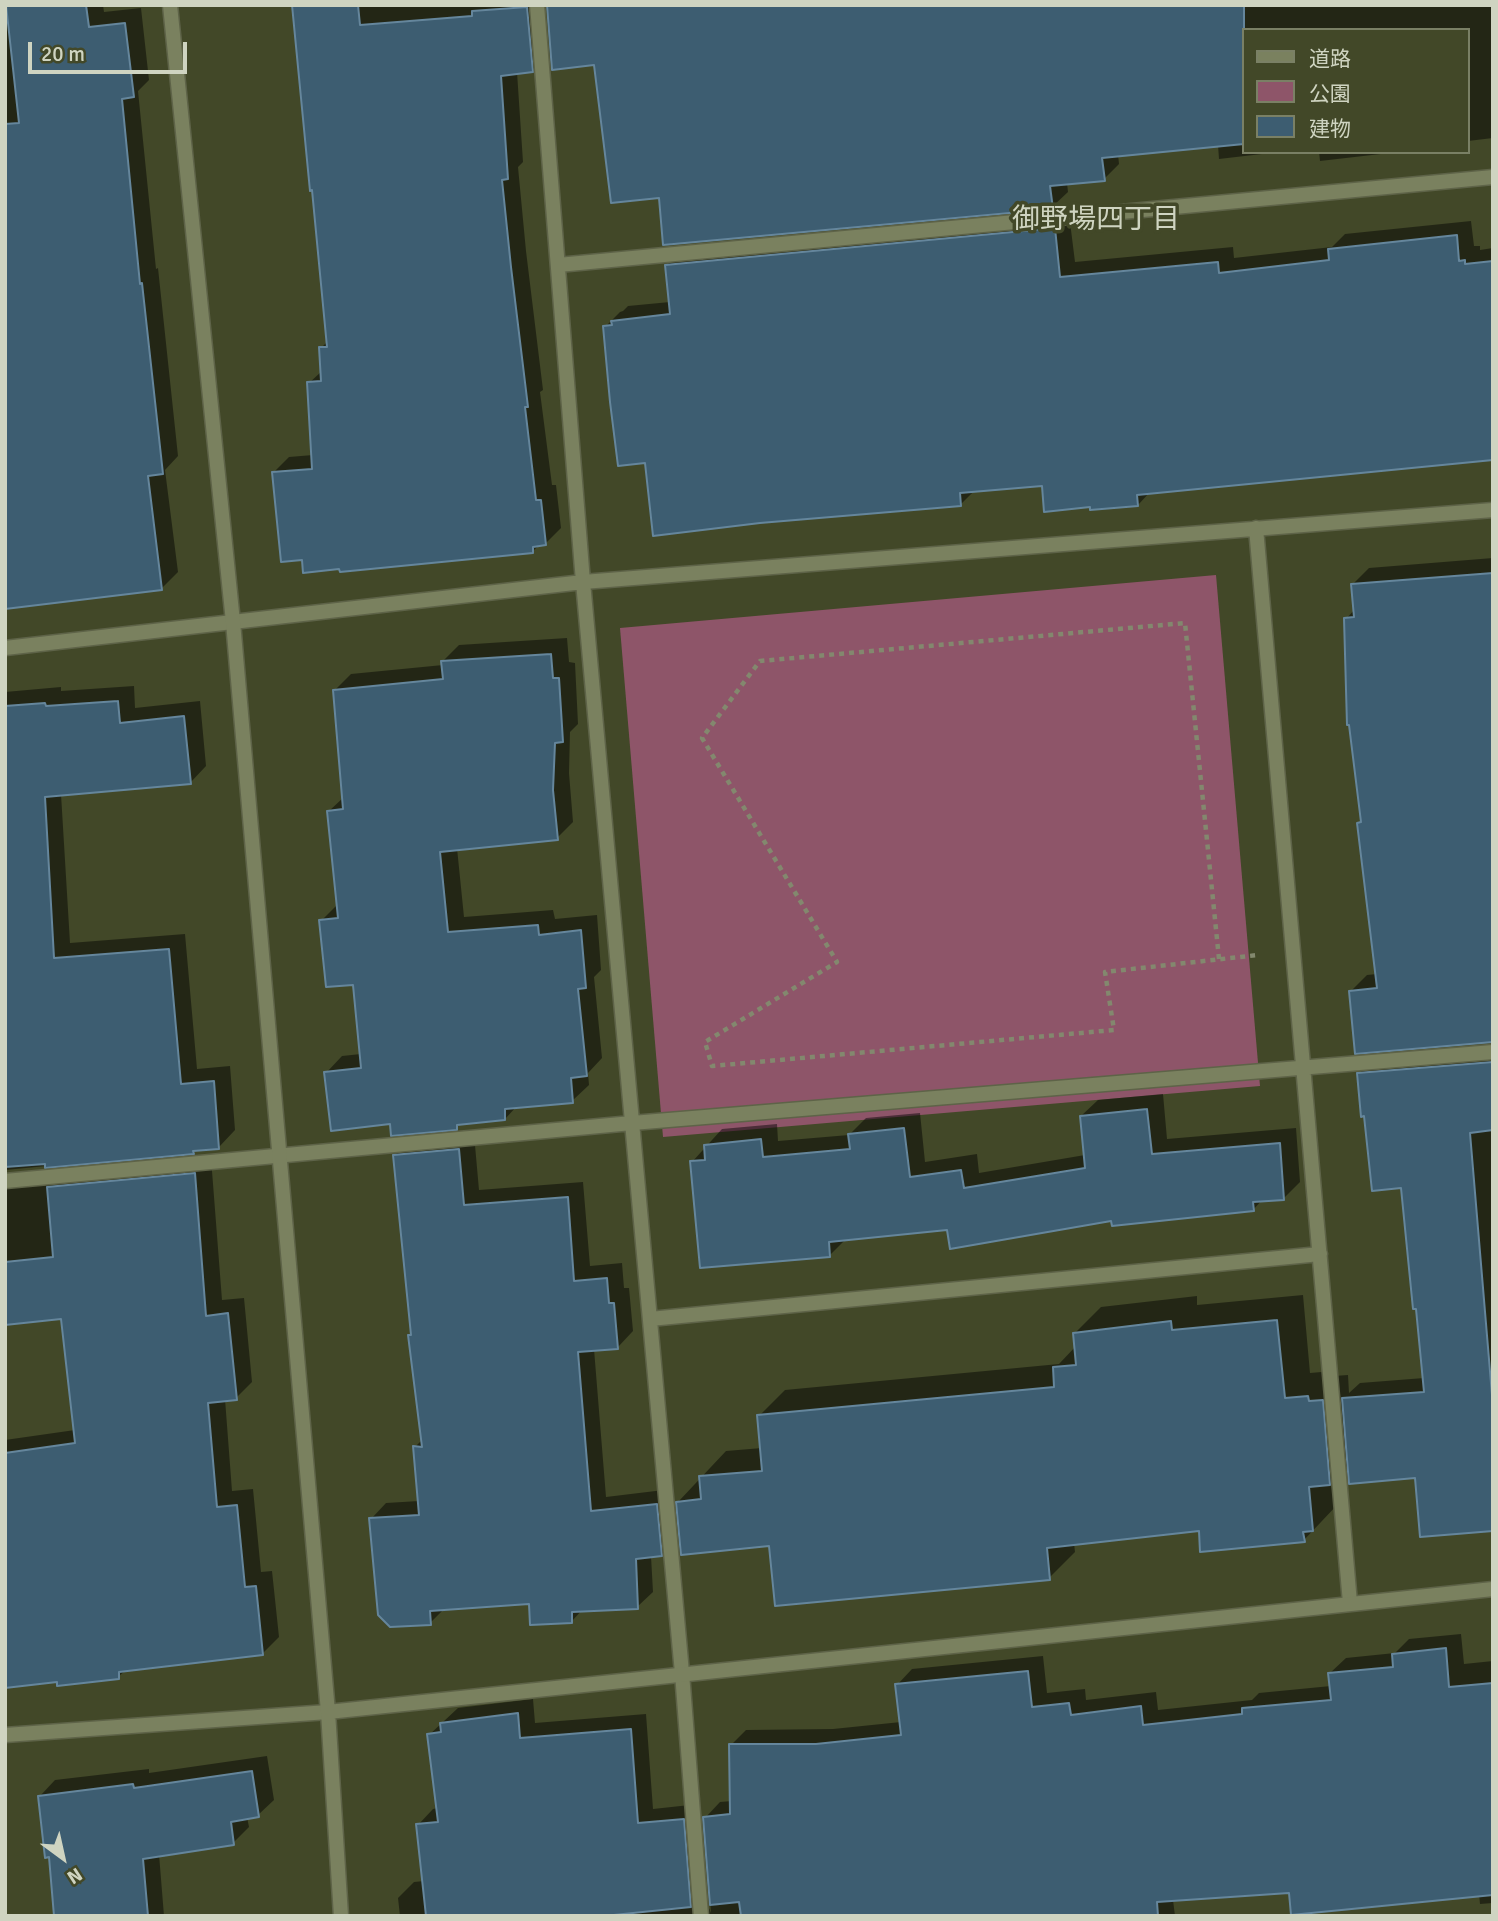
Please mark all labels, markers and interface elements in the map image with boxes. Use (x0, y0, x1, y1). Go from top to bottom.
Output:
scale bar (32, 28, 191, 72)
legend (1242, 28, 1470, 154)
text: 20 m (41, 41, 85, 67)
text: 道路 (1309, 46, 1351, 72)
text: 公園 (1309, 81, 1351, 107)
text: 建物 (1309, 116, 1351, 142)
district label: 御野場四丁目 (1012, 204, 1180, 238)
north arrow (28, 1823, 98, 1893)
text: N (62, 1862, 87, 1889)

